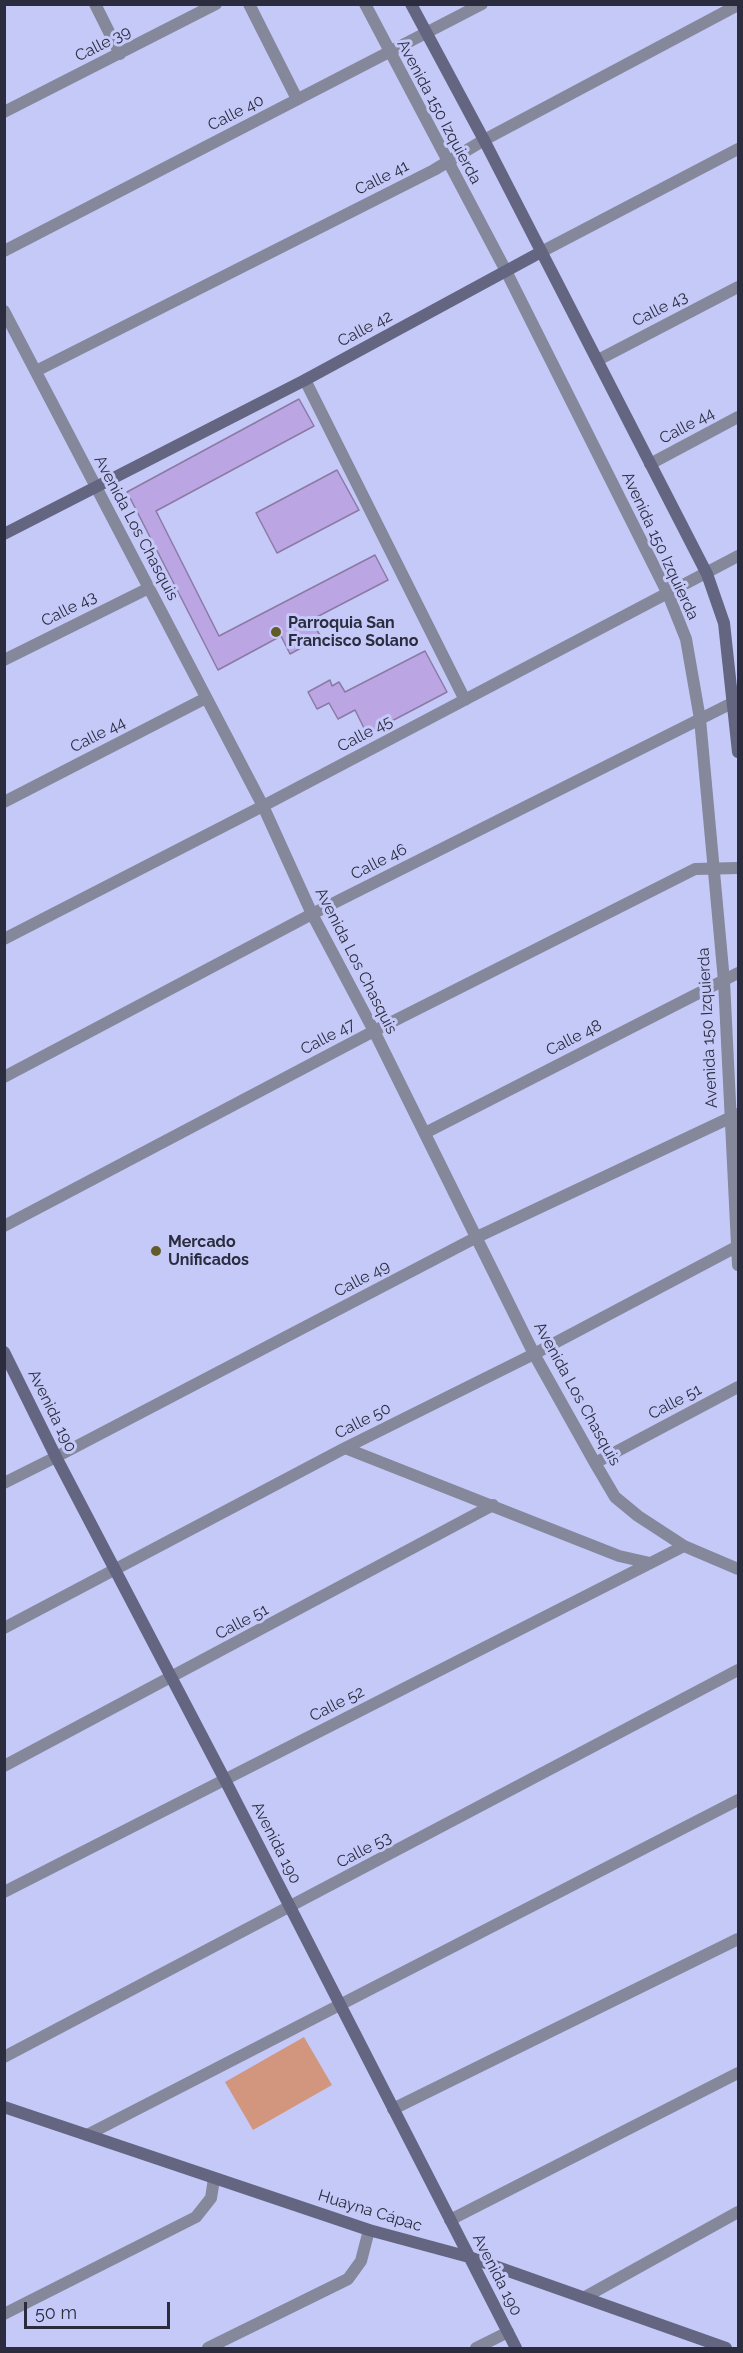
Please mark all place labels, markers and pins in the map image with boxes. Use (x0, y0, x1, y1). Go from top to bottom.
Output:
place label: Parroquia San Francisco Solano (288, 613, 418, 651)
marker: Parroquia San Francisco Solano (269, 625, 283, 639)
place label: Mercado Unificados (168, 1232, 249, 1270)
marker: Mercado Unificados (149, 1244, 163, 1258)

